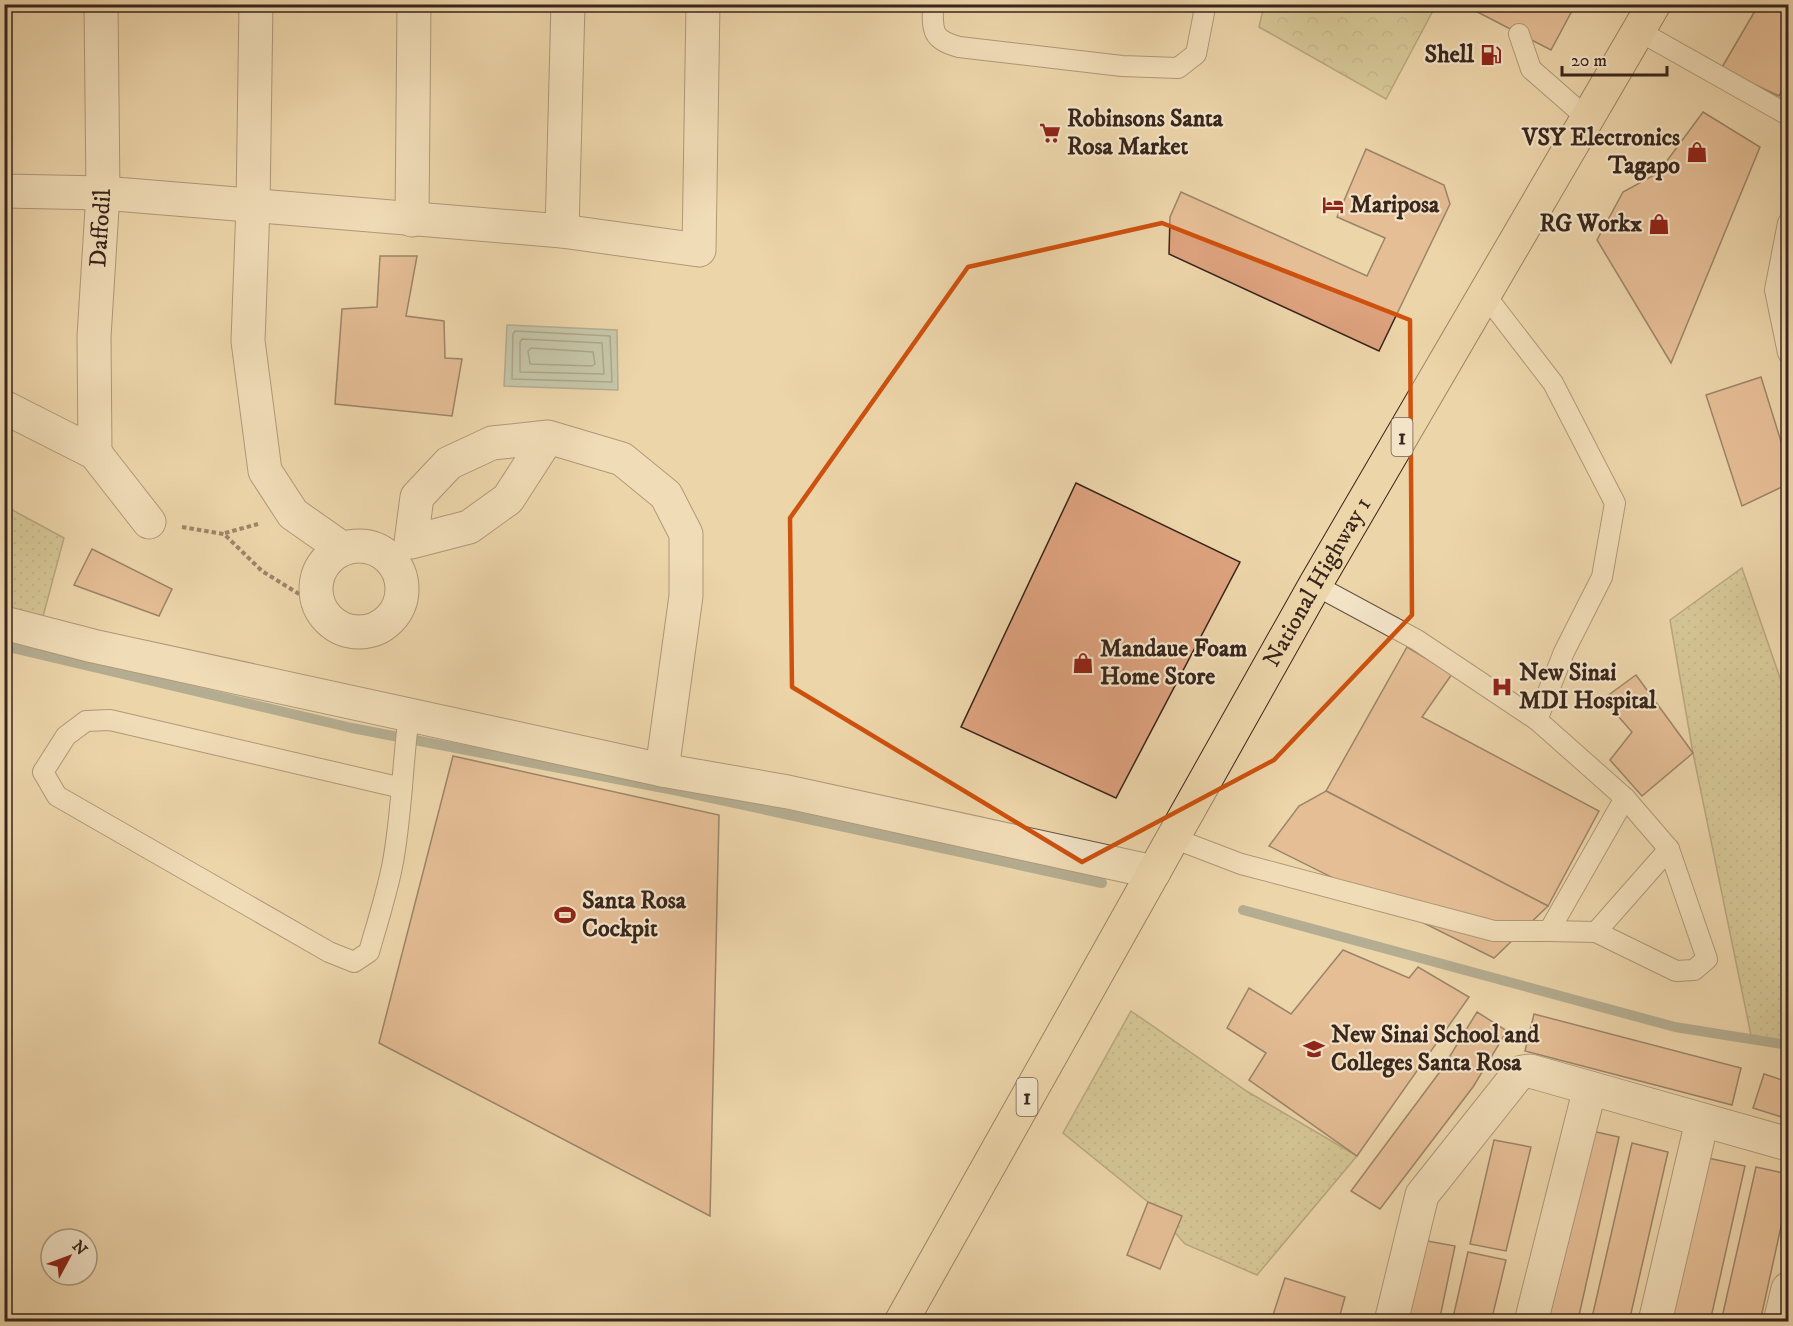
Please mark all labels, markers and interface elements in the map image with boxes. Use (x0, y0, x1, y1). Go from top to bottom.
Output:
scale bar (1562, 39, 1667, 77)
place label: Shell (1425, 40, 1475, 70)
fuel station icon: Shell (1479, 43, 1503, 67)
text: 20 m (1571, 50, 1607, 72)
place label: Robinsons Santa Rosa Market (1067, 104, 1224, 162)
supermarket icon: Robinsons Santa Rosa Market (1038, 121, 1062, 145)
place label: VSY Electronics Tagapo (1521, 123, 1680, 181)
shop icon: VSY Electronics Tagapo (1685, 140, 1709, 164)
street label: Daffodil (83, 188, 118, 268)
place label: Mariposa (1350, 190, 1440, 220)
hotel icon: Mariposa (1321, 193, 1345, 217)
place label: RG Workx (1539, 209, 1642, 239)
shop icon: RG Workx (1647, 212, 1671, 236)
road number: 1 (1392, 418, 1412, 456)
street label: National Highway 1 (1257, 492, 1378, 673)
place label: Mandaue Foam Home Store (1100, 634, 1247, 692)
shop icon: Mandaue Foam Home Store (1071, 651, 1095, 675)
place label: New Sinai MDI Hospital (1519, 658, 1657, 716)
hospital icon: New Sinai MDI Hospital (1490, 675, 1514, 699)
place label: Santa Rosa Cockpit (582, 886, 687, 944)
sports icon: Santa Rosa Cockpit (553, 903, 577, 927)
place label: New Sinai School and Colleges Santa Rosa (1331, 1020, 1540, 1078)
school or university icon: New Sinai School and Colleges Santa Rosa (1302, 1037, 1326, 1061)
road number: 1 (1016, 1078, 1038, 1116)
north arrow (39, 1227, 99, 1287)
text: N (68, 1236, 91, 1259)

